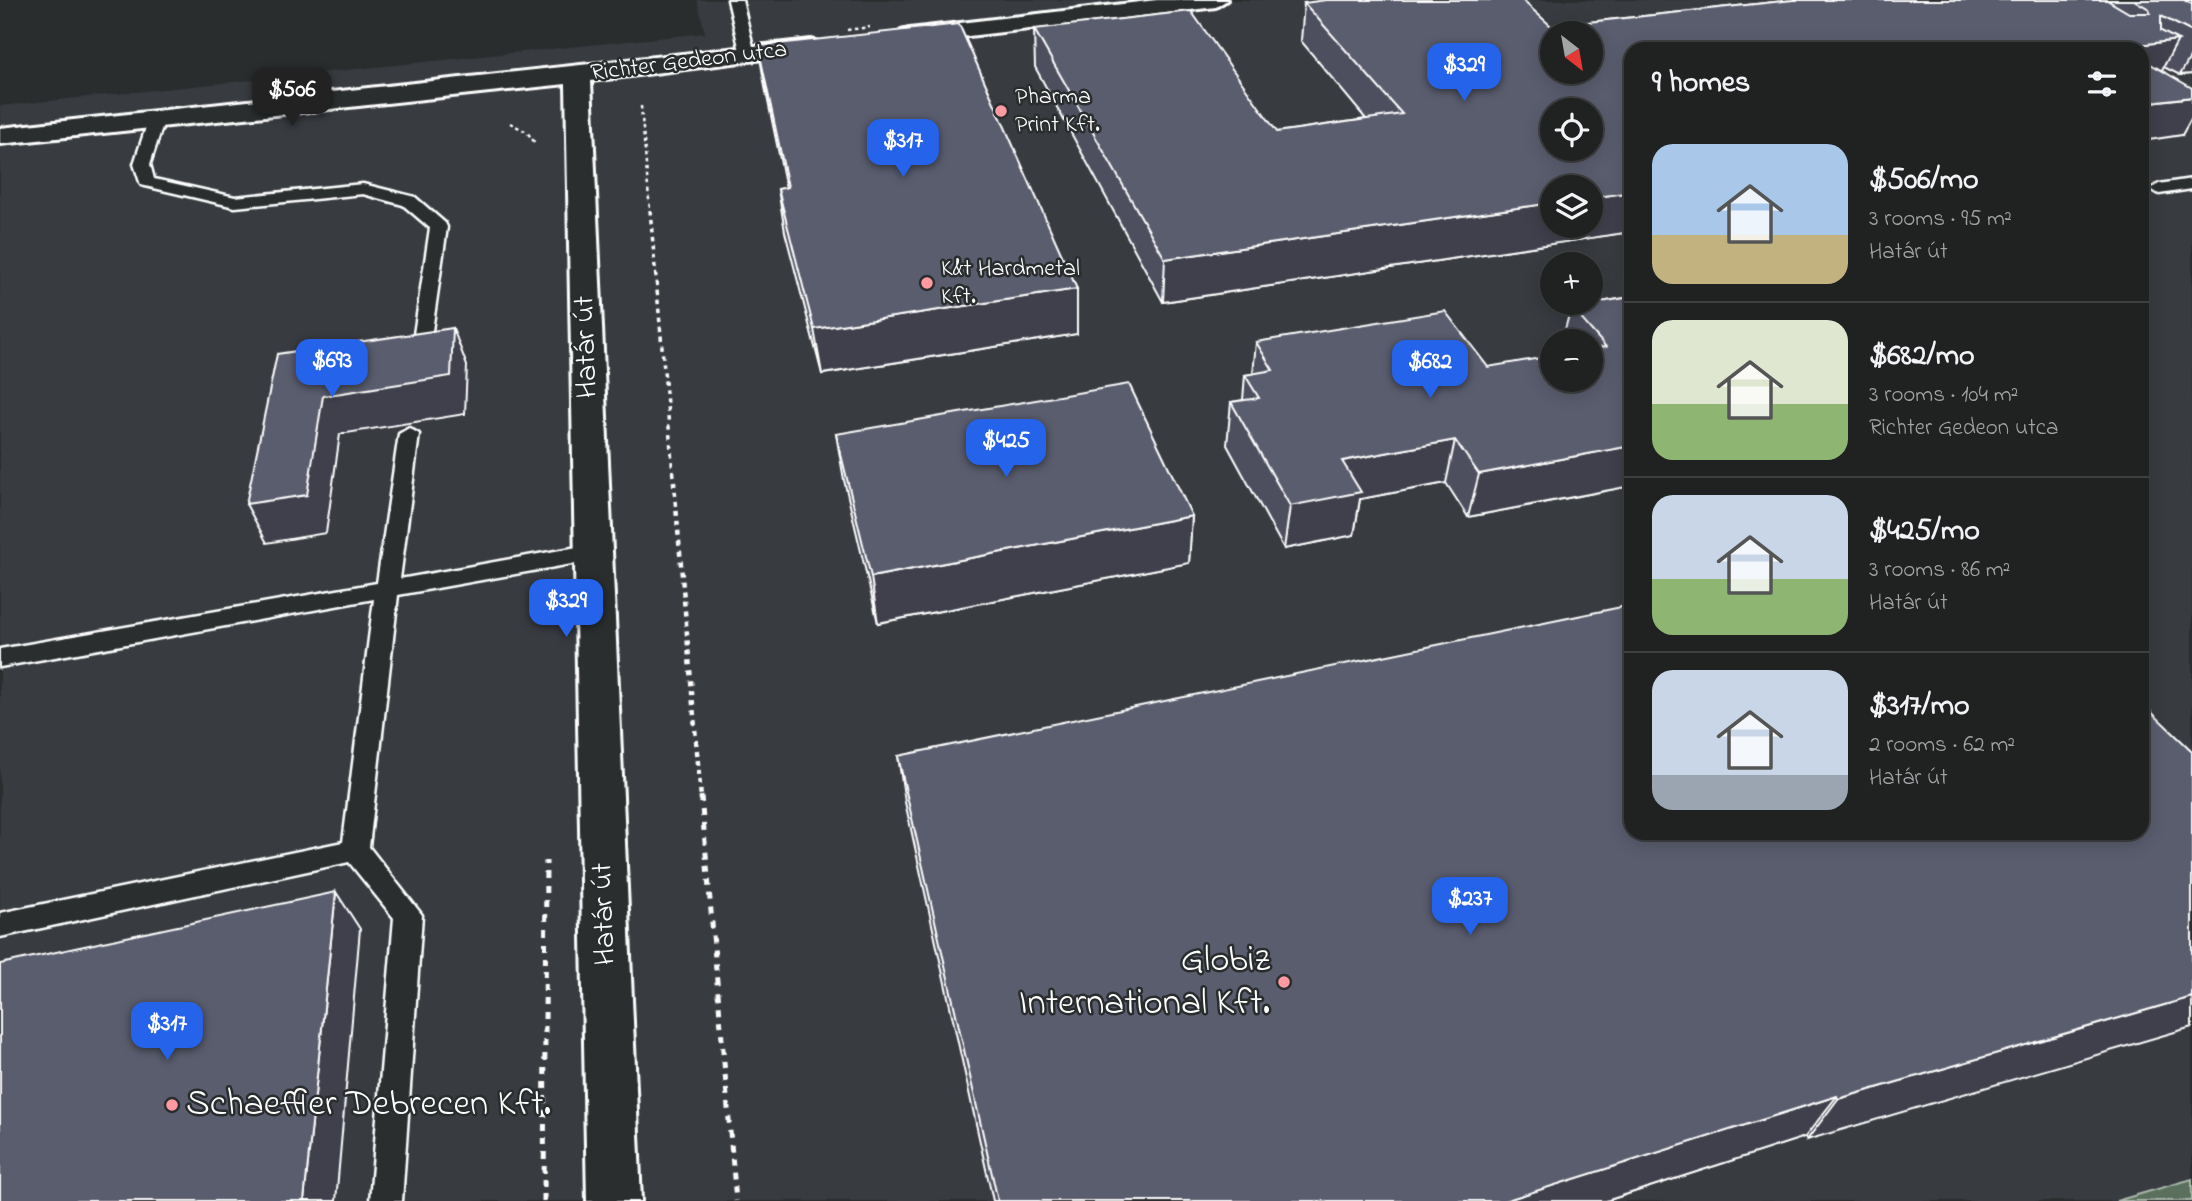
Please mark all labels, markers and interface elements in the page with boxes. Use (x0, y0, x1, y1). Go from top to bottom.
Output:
north arrow (1540, 21, 1603, 84)
map controls (1540, 21, 1603, 392)
street label: Richter Gedeon utca (589, 33, 789, 91)
pin: $329 (1423, 43, 1505, 103)
text: $329 (1443, 49, 1485, 82)
text: 9 homes (1652, 62, 1750, 106)
icon: filters (2083, 65, 2121, 103)
pin: $506 (251, 68, 333, 128)
text: $506 (268, 74, 316, 107)
place label: Pharma Print Kft. (1015, 80, 1100, 143)
button: locate (1540, 98, 1603, 161)
marker: Pharma Print Kft. (993, 103, 1009, 119)
pin: $317 (862, 120, 944, 179)
text: $317 (883, 125, 923, 158)
text: $506/mo (1869, 159, 1979, 203)
icon: home (1708, 172, 1792, 256)
button: layers (1540, 175, 1603, 238)
text: 3 rooms · 95 m² (1869, 203, 2012, 236)
text: Határ út (1869, 236, 1948, 269)
place label: K&t Hardmetal Kft. (941, 252, 1080, 315)
button: + (1540, 252, 1603, 315)
marker: K&t Hardmetal Kft. (919, 275, 935, 291)
street label: Határ út (563, 295, 611, 399)
button: − (1540, 329, 1603, 392)
text: $682/mo (1869, 335, 1975, 379)
pin: $693 (291, 340, 373, 399)
pin: $682 (1389, 340, 1471, 400)
text: $693 (312, 345, 352, 378)
text: $682 (1408, 346, 1452, 379)
icon: home (1708, 348, 1792, 432)
text: 3 rooms · 104 m² (1869, 379, 2018, 412)
text: Richter Gedeon utca (1869, 412, 2058, 445)
pin: $425 (965, 420, 1047, 479)
text: $425 (982, 425, 1030, 458)
text: $425/mo (1869, 510, 1980, 554)
icon: home (1708, 523, 1792, 607)
text: 3 rooms · 86 m² (1869, 554, 2010, 587)
pin: $329 (525, 580, 607, 639)
text: $329 (545, 585, 587, 618)
text: Határ út (1869, 587, 1948, 620)
text: $317/mo (1869, 685, 1970, 729)
icon: home (1708, 698, 1792, 782)
text: 2 rooms · 62 m² (1869, 729, 2015, 762)
text: Határ út (1869, 762, 1948, 795)
street label: Határ út (581, 862, 629, 966)
pin: $237 (1429, 878, 1511, 937)
text: $237 (1448, 883, 1492, 916)
place label: Globiz International Kft. (1019, 934, 1270, 1031)
marker: Globiz International Kft. (1276, 974, 1292, 990)
pin: $317 (126, 1002, 208, 1062)
text: $317 (147, 1008, 187, 1041)
place label: Schaeffler Debrecen Kft. (186, 1078, 551, 1132)
marker: Schaeffler Debrecen Kft. (164, 1097, 180, 1113)

